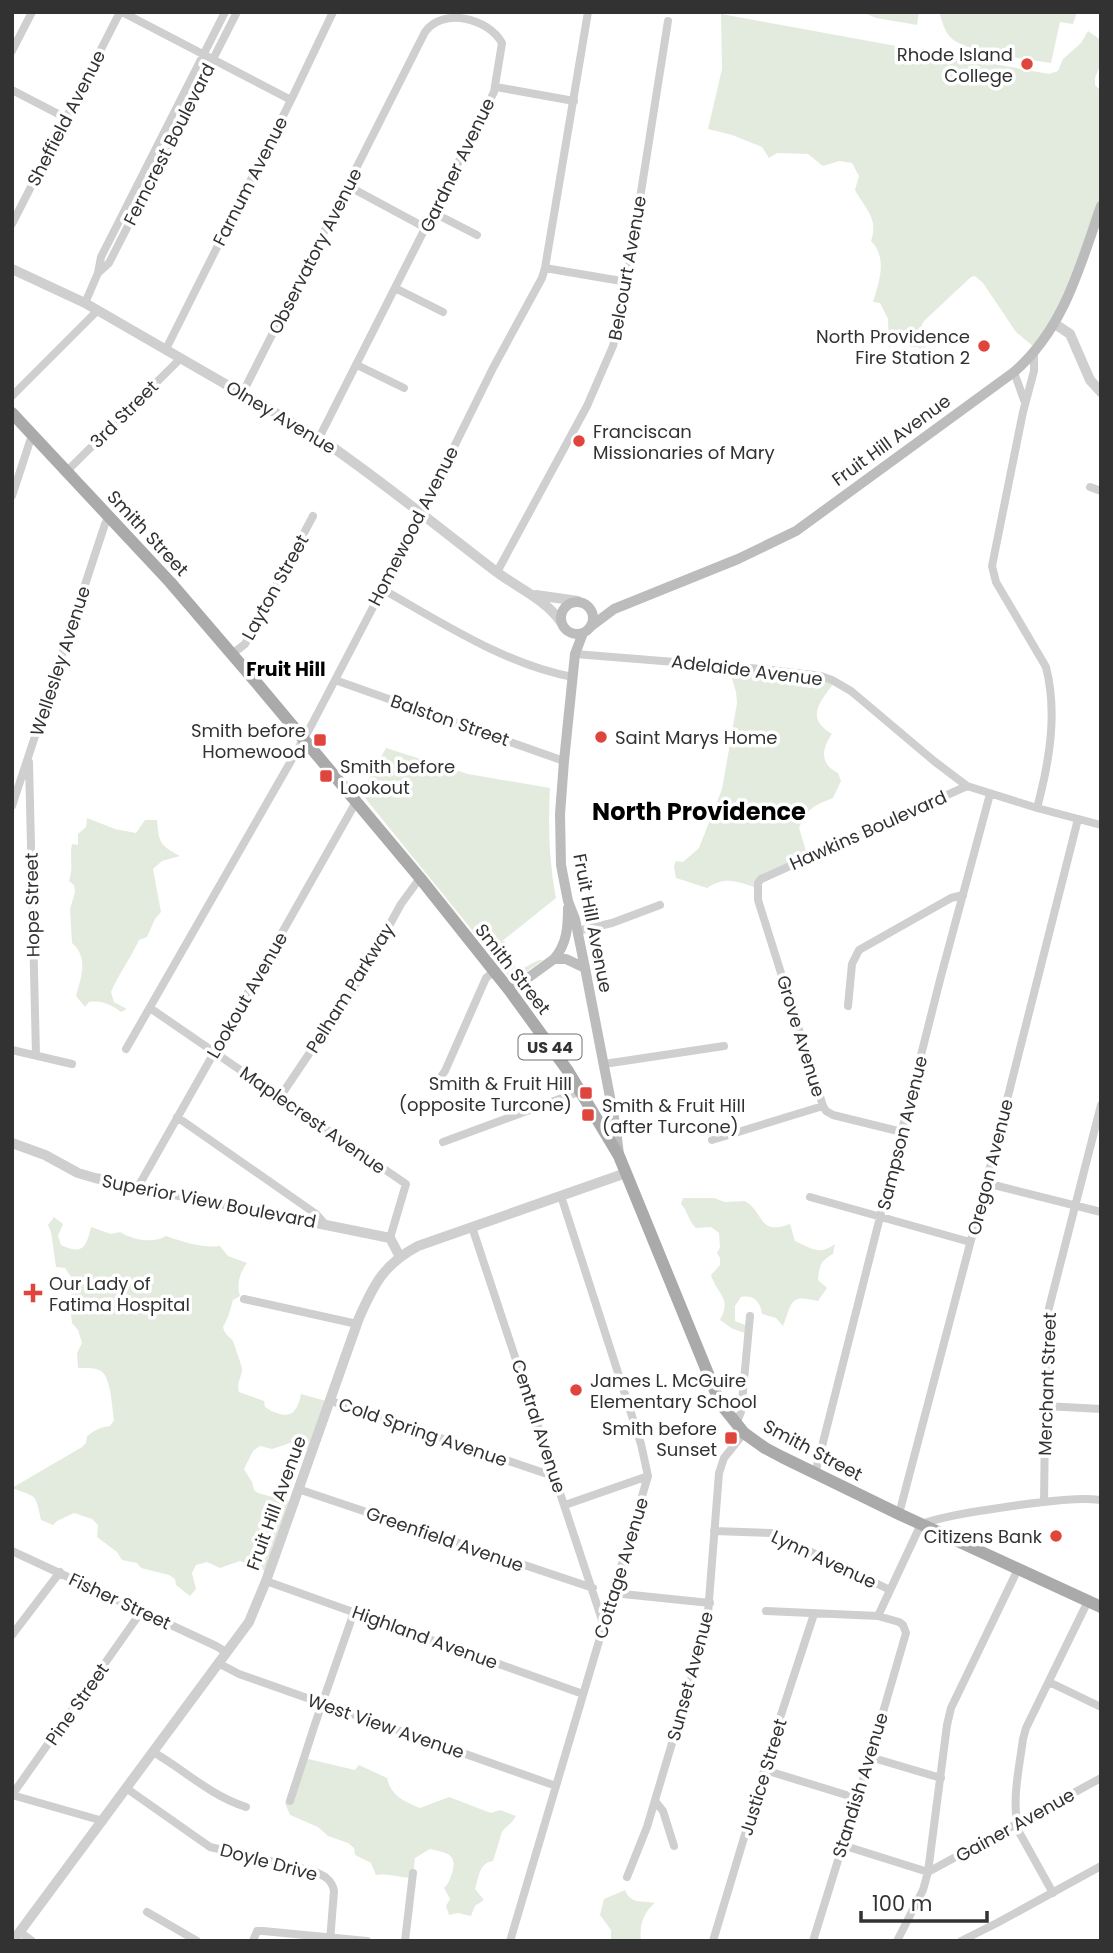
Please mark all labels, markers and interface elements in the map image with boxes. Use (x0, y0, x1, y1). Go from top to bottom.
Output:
place label: Rhode Island College (897, 42, 1013, 88)
street label: Sheffield Avenue (21, 46, 111, 190)
marker: Rhode Island College (1019, 56, 1035, 72)
street label: Ferncrest Boulevard (117, 59, 221, 229)
street label: Gardner Avenue (414, 94, 500, 236)
street label: Farnum Avenue (207, 112, 293, 250)
street label: Observatory Avenue (262, 164, 368, 338)
street label: Belcourt Avenue (602, 194, 652, 342)
place label: North Providence Fire Station 2 (816, 324, 970, 370)
marker: North Providence Fire Station 2 (976, 338, 992, 354)
street label: 3rd Street (84, 374, 164, 454)
street label: Olney Avenue (222, 374, 340, 460)
street label: Fruit Hill Avenue (827, 388, 955, 492)
place label: Franciscan Missionaries of Mary (593, 419, 775, 465)
marker: Franciscan Missionaries of Mary (571, 433, 587, 449)
street label: Homewood Avenue (362, 442, 464, 610)
street label: Smith Street (102, 485, 194, 581)
street label: Layton Street (236, 530, 314, 644)
street label: Wellesley Avenue (24, 583, 96, 739)
street label: Adelaide Avenue (670, 648, 824, 692)
district label: Fruit Hill (246, 656, 326, 683)
street label: Balston Street (387, 688, 513, 752)
place label: Smith before Homewood (191, 718, 306, 764)
place label: Saint Marys Home (615, 725, 777, 750)
marker: Saint Marys Home (593, 729, 609, 745)
marker: Smith before Homewood (312, 732, 328, 748)
place label: Smith before Lookout (340, 754, 455, 800)
marker: Smith before Lookout (318, 768, 334, 784)
street label: Hawkins Boulevard (785, 784, 951, 876)
district label: North Providence (592, 795, 806, 828)
street label: Fruit Hill Avenue (567, 851, 619, 995)
street label: Hope Street (19, 852, 45, 958)
street label: Pelham Parkway (300, 918, 400, 1058)
street label: Smith Street (470, 918, 556, 1020)
street label: Lookout Avenue (201, 927, 293, 1063)
street label: Grove Avenue (771, 972, 831, 1100)
road number: US 44 (518, 1035, 582, 1060)
street label: Sampson Avenue (871, 1053, 933, 1213)
street label: Maplecrest Avenue (235, 1060, 391, 1180)
place label: Smith & Fruit Hill (opposite Turcone) (399, 1071, 572, 1117)
marker: Smith & Fruit Hill (opposite Turcone) (578, 1085, 594, 1101)
place label: Smith & Fruit Hill (after Turcone) (602, 1093, 745, 1139)
street label: Oregon Avenue (961, 1096, 1019, 1238)
marker: Smith & Fruit Hill (after Turcone) (580, 1107, 596, 1123)
street label: Superior View Boulevard (100, 1168, 318, 1234)
place label: Our Lady of Fatima Hospital (49, 1271, 190, 1317)
marker: Our Lady of Fatima Hospital (23, 1283, 43, 1303)
street label: Merchant Street (1032, 1312, 1062, 1456)
street label: Central Avenue (506, 1356, 572, 1496)
place label: James L. McGuire Elementary School (590, 1368, 757, 1414)
marker: James L. McGuire Elementary School (568, 1382, 584, 1398)
street label: Cold Spring Avenue (335, 1391, 511, 1473)
street label: Smith Street (759, 1413, 867, 1487)
place label: Smith before Sunset (602, 1416, 717, 1462)
marker: Smith before Sunset (723, 1430, 739, 1446)
street label: Fruit Hill Avenue (240, 1432, 312, 1574)
street label: Cottage Avenue (588, 1494, 654, 1642)
street label: Greenfield Avenue (363, 1500, 527, 1578)
street label: Lynn Avenue (767, 1524, 881, 1594)
place label: Citizens Bank (924, 1524, 1043, 1549)
marker: Citizens Bank (1048, 1528, 1064, 1544)
street label: Fisher Street (65, 1566, 175, 1636)
street label: Highland Avenue (349, 1599, 501, 1675)
street label: Sunset Avenue (661, 1608, 719, 1744)
street label: Pine Street (40, 1658, 114, 1750)
street label: West View Avenue (304, 1687, 468, 1765)
street label: Standish Avenue (826, 1709, 894, 1861)
street label: Justice Street (733, 1715, 793, 1839)
street label: Gainer Avenue (951, 1782, 1079, 1868)
street label: Doyle Drive (218, 1837, 320, 1887)
scale bar (861, 1880, 987, 1924)
text: 100 m (872, 1889, 932, 1918)

